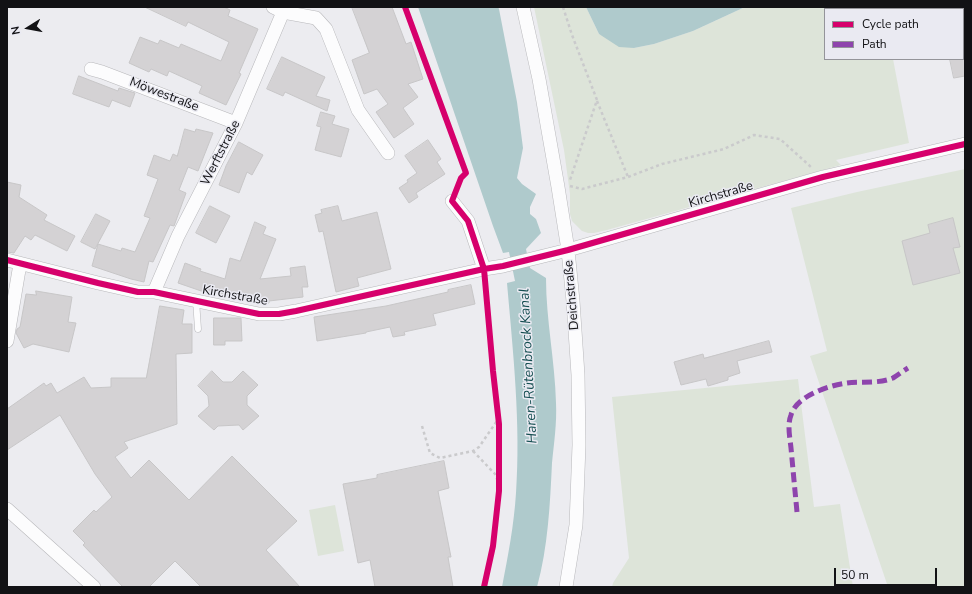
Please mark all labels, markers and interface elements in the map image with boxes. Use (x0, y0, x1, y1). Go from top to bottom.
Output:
north arrow (8, 8, 48, 48)
legend (824, 8, 964, 60)
text: Cycle path (862, 16, 919, 32)
text: N (8, 25, 24, 36)
text: Path (862, 36, 887, 52)
street label: Möwestraße (127, 75, 201, 115)
street label: Werftstraße (198, 118, 244, 188)
street label: Kirchstraße (687, 178, 755, 212)
street label: Deichstraße (561, 259, 583, 331)
street label: Kirchstraße (201, 283, 269, 309)
water label: Haren-Rütenbrock Kanal (517, 288, 541, 444)
scale bar (836, 560, 939, 586)
text: 50 m (841, 567, 869, 583)

